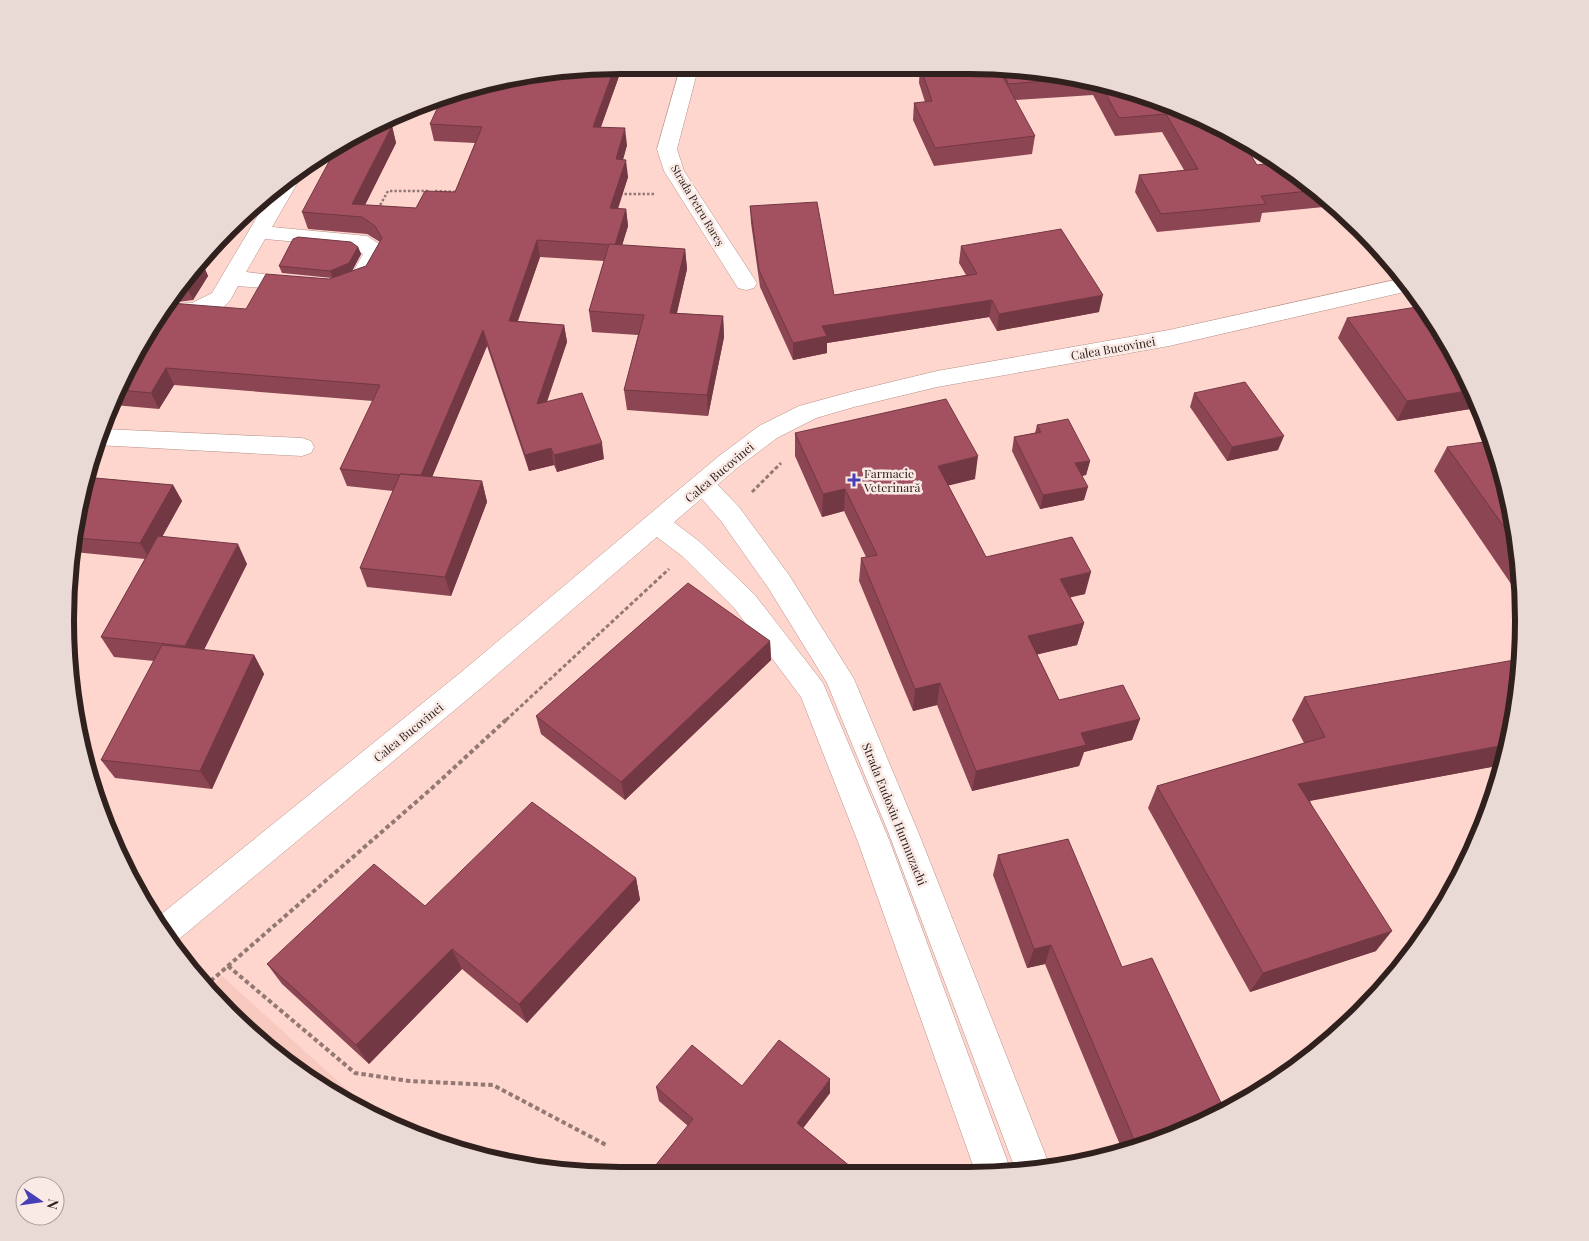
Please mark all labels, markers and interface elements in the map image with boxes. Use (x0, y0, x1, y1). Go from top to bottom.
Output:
street label: Strada Petru Rareș (668, 162, 728, 248)
street label: Calea Bucovinei (1070, 333, 1157, 363)
street label: Calea Bucovinei (681, 438, 757, 506)
place label: Farmacie Veterinară (863, 465, 921, 495)
marker: Farmacie Veterinară (848, 474, 860, 486)
street label: Calea Bucovinei (370, 699, 447, 765)
street label: Strada Eudoxiu Hurmuzachi (859, 740, 931, 888)
north arrow (15, 1176, 65, 1226)
text: N (43, 1197, 64, 1211)

